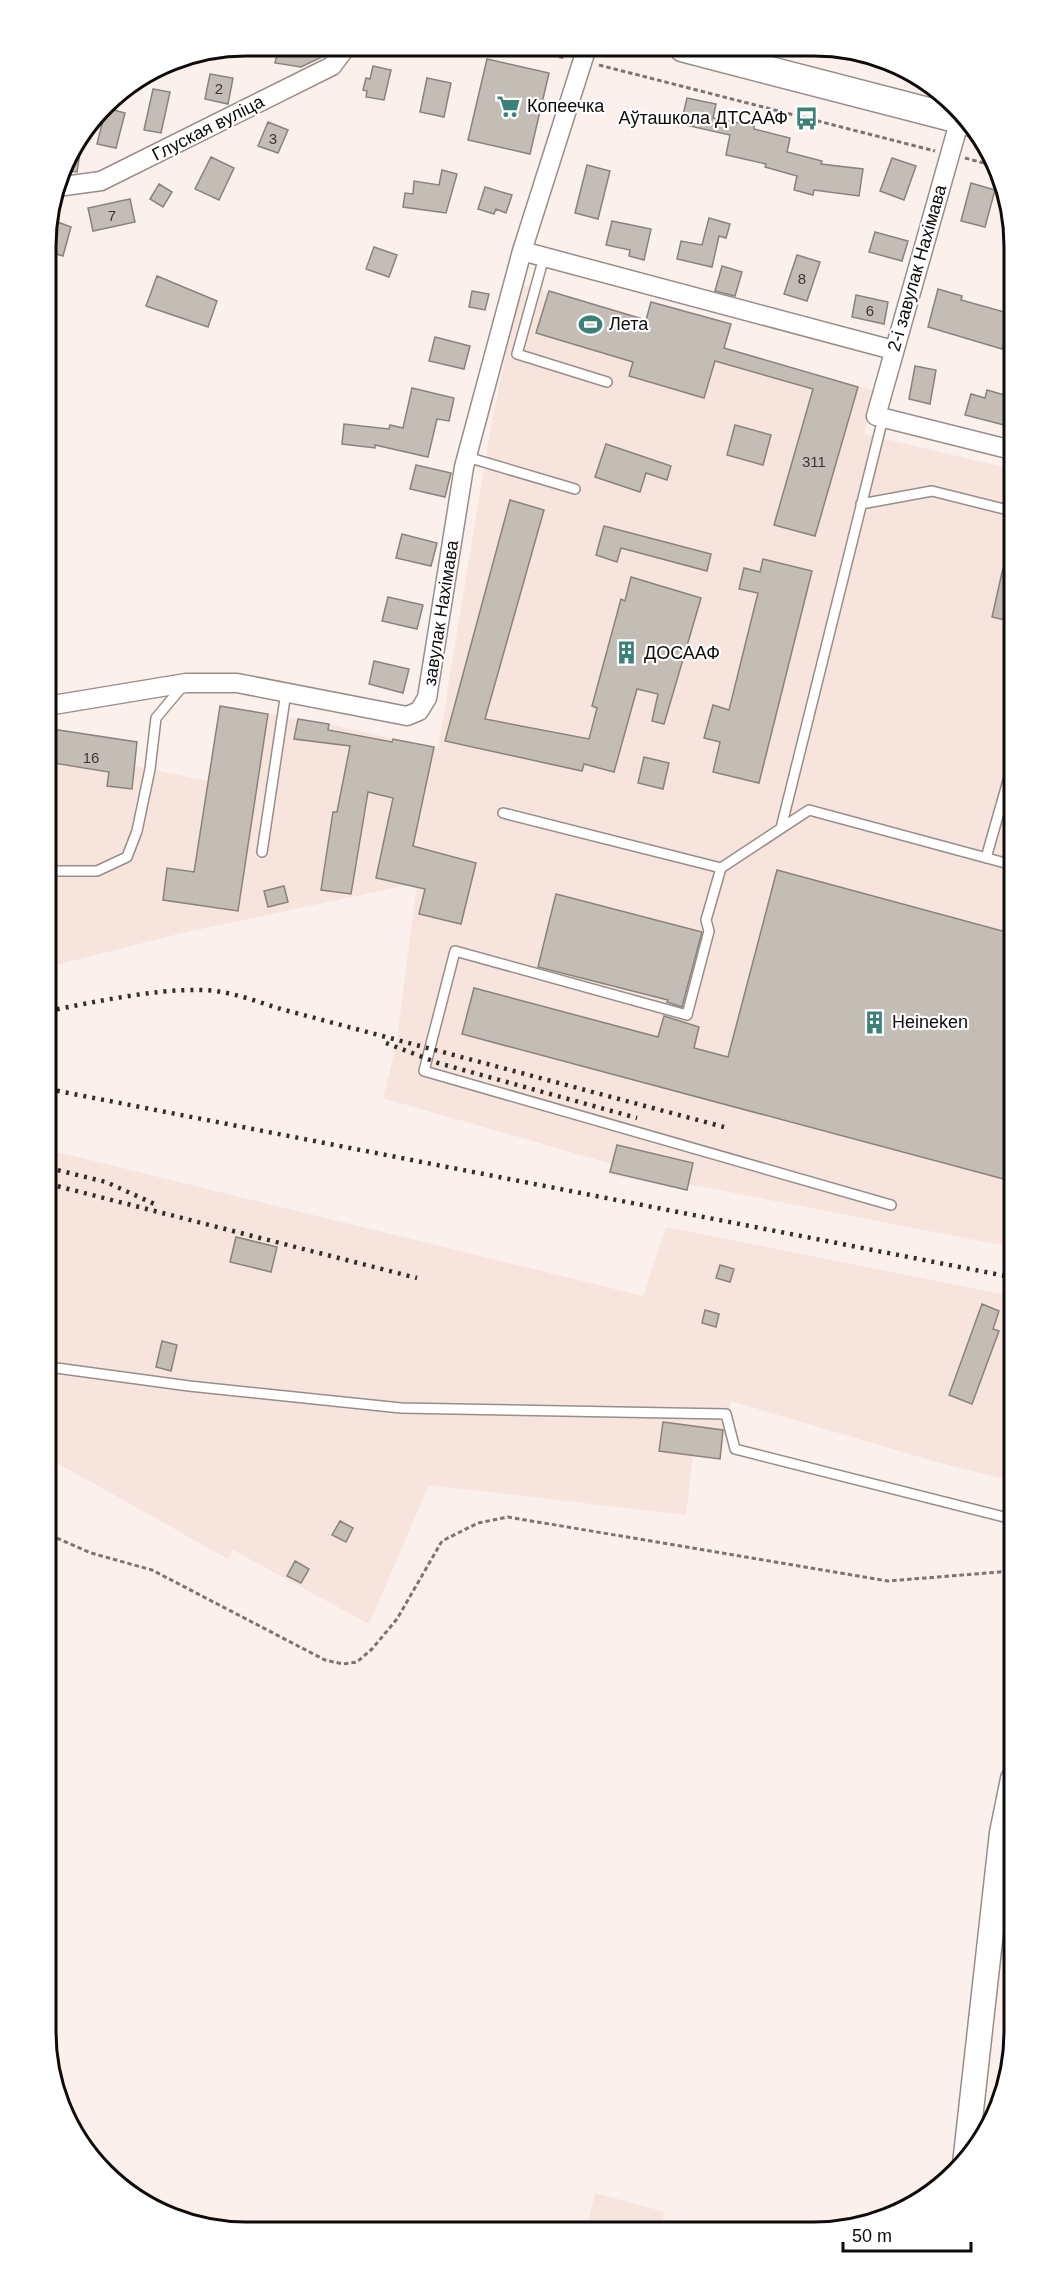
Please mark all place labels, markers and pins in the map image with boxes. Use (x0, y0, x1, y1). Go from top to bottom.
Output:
supermarket icon: Копеечка (496, 93, 522, 119)
place label: Копеечка (527, 96, 605, 116)
bus stop icon: Аўташкола ДТСААФ (793, 105, 819, 131)
place label: Аўташкола ДТСААФ (618, 108, 788, 128)
sports icon: Лета (578, 311, 604, 337)
place label: Лета (609, 314, 649, 334)
building icon: ДОСААФ (613, 640, 639, 666)
place label: ДОСААФ (644, 643, 720, 663)
building icon: Heineken (861, 1009, 887, 1035)
place label: Heineken (892, 1012, 968, 1032)

